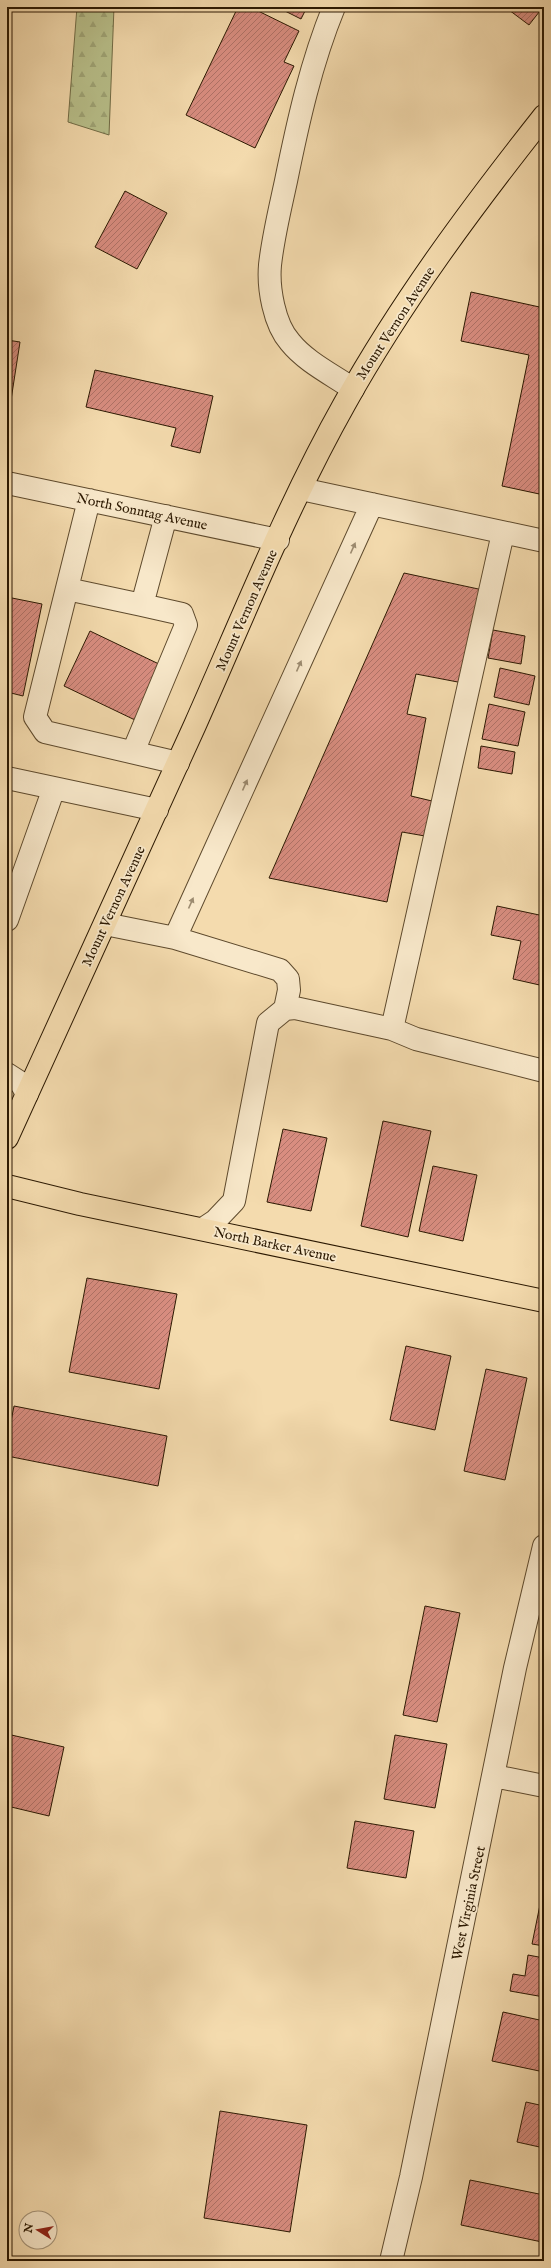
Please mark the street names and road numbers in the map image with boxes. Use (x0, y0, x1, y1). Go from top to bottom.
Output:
street label: Mount Vernon Avenue (353, 263, 439, 384)
street label: North Sonntag Avenue (75, 489, 210, 535)
street label: Mount Vernon Avenue (212, 546, 282, 674)
street label: Mount Vernon Avenue (78, 843, 150, 970)
street label: North Barker Avenue (212, 1223, 338, 1267)
street label: West Virginia Street (448, 1844, 490, 1962)

